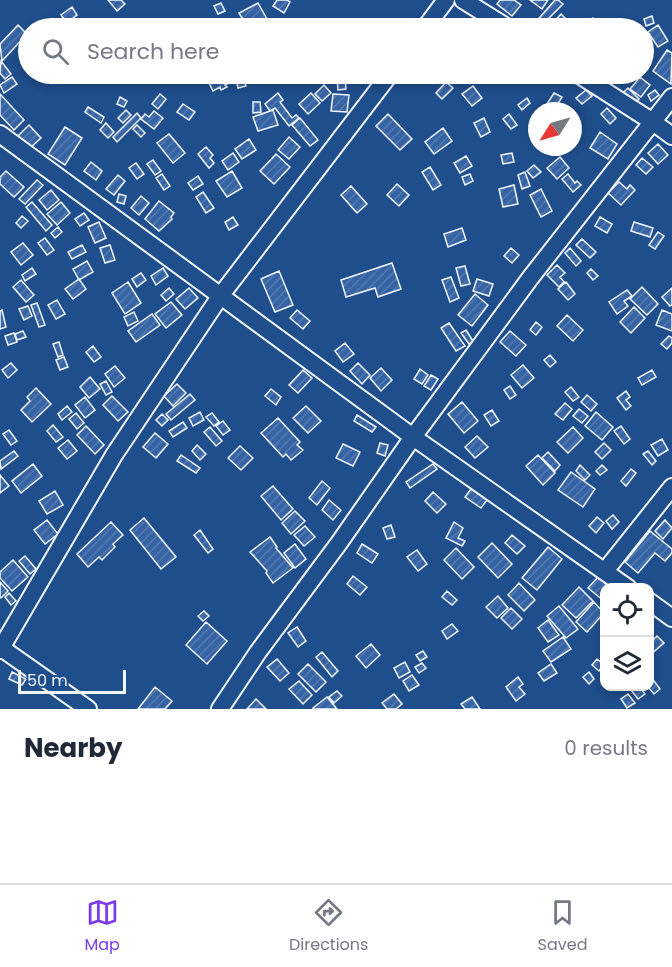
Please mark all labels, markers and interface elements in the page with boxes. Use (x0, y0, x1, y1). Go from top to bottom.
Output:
search box (18, 18, 654, 84)
icon: search (39, 35, 72, 68)
text: Search here (87, 36, 220, 67)
north arrow (528, 102, 582, 156)
map controls (600, 583, 654, 691)
button: locate (600, 583, 654, 637)
button: layers (600, 637, 654, 691)
scale bar (18, 667, 126, 694)
text: 50 m (27, 669, 68, 692)
text: Nearby (24, 730, 122, 766)
text: 0 results (564, 734, 648, 762)
tab: Map (85, 896, 120, 957)
tab: Directions (289, 896, 368, 957)
tab: Saved (538, 896, 587, 957)

